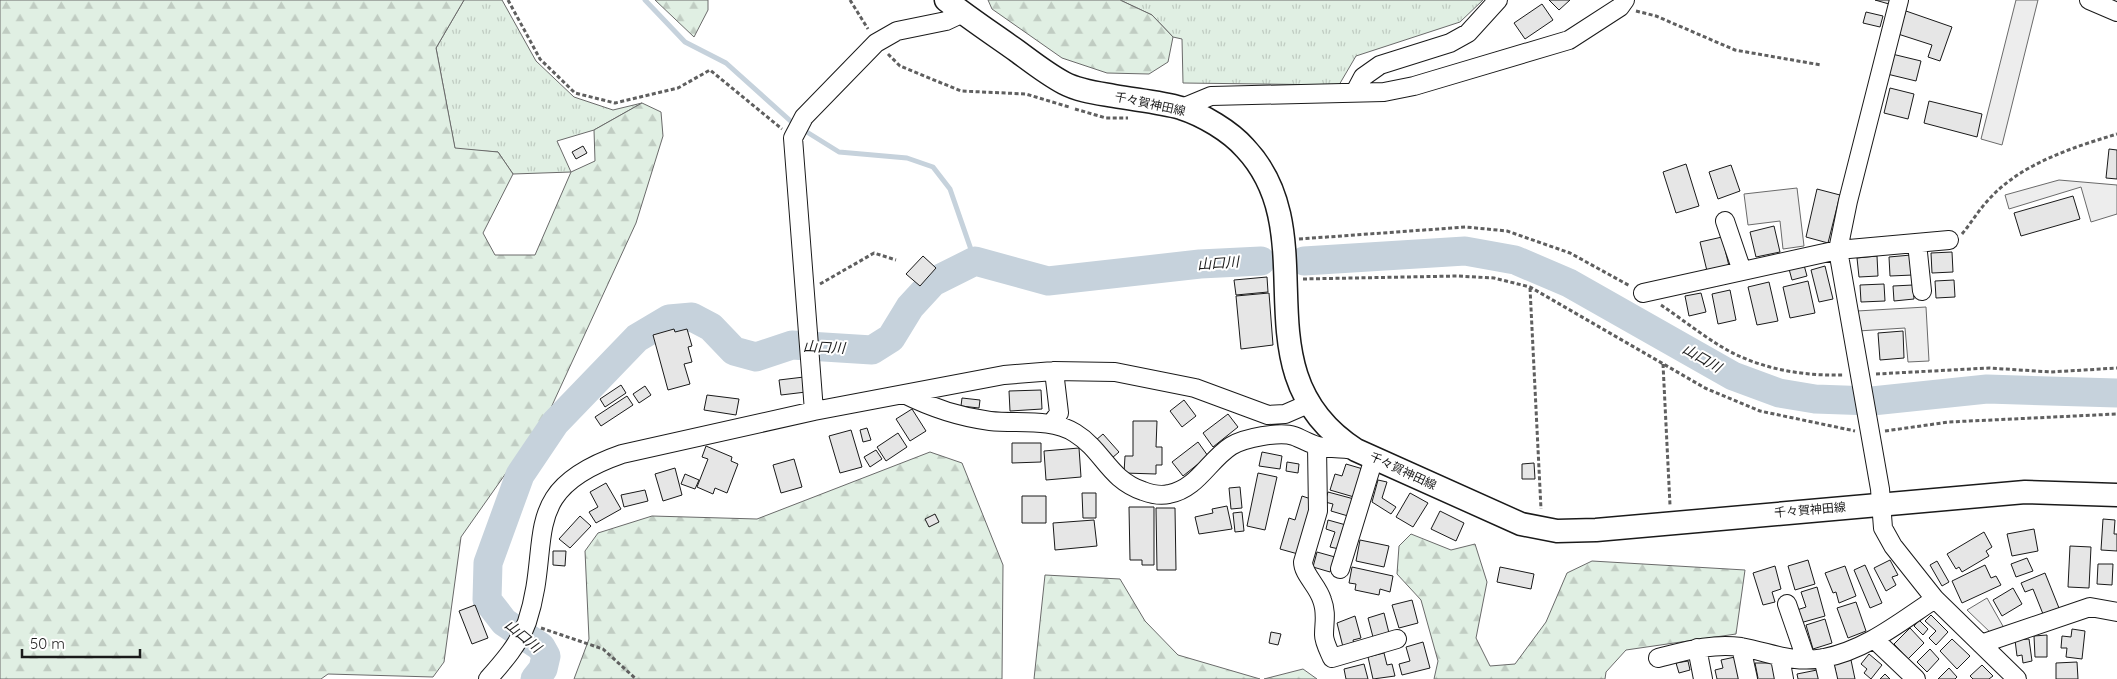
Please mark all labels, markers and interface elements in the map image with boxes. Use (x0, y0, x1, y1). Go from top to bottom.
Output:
street label: 千々賀神田線 (1113, 89, 1187, 118)
water label: 山口川 (1196, 252, 1242, 273)
water label: 山口川 (803, 337, 847, 357)
water label: 山口川 (1679, 340, 1726, 377)
street label: 千々賀神田線 (1367, 449, 1439, 493)
street label: 千々賀神田線 (1773, 499, 1846, 520)
water label: 山口川 (501, 616, 546, 658)
scale bar (22, 626, 140, 658)
text: 50 m (30, 634, 65, 653)

